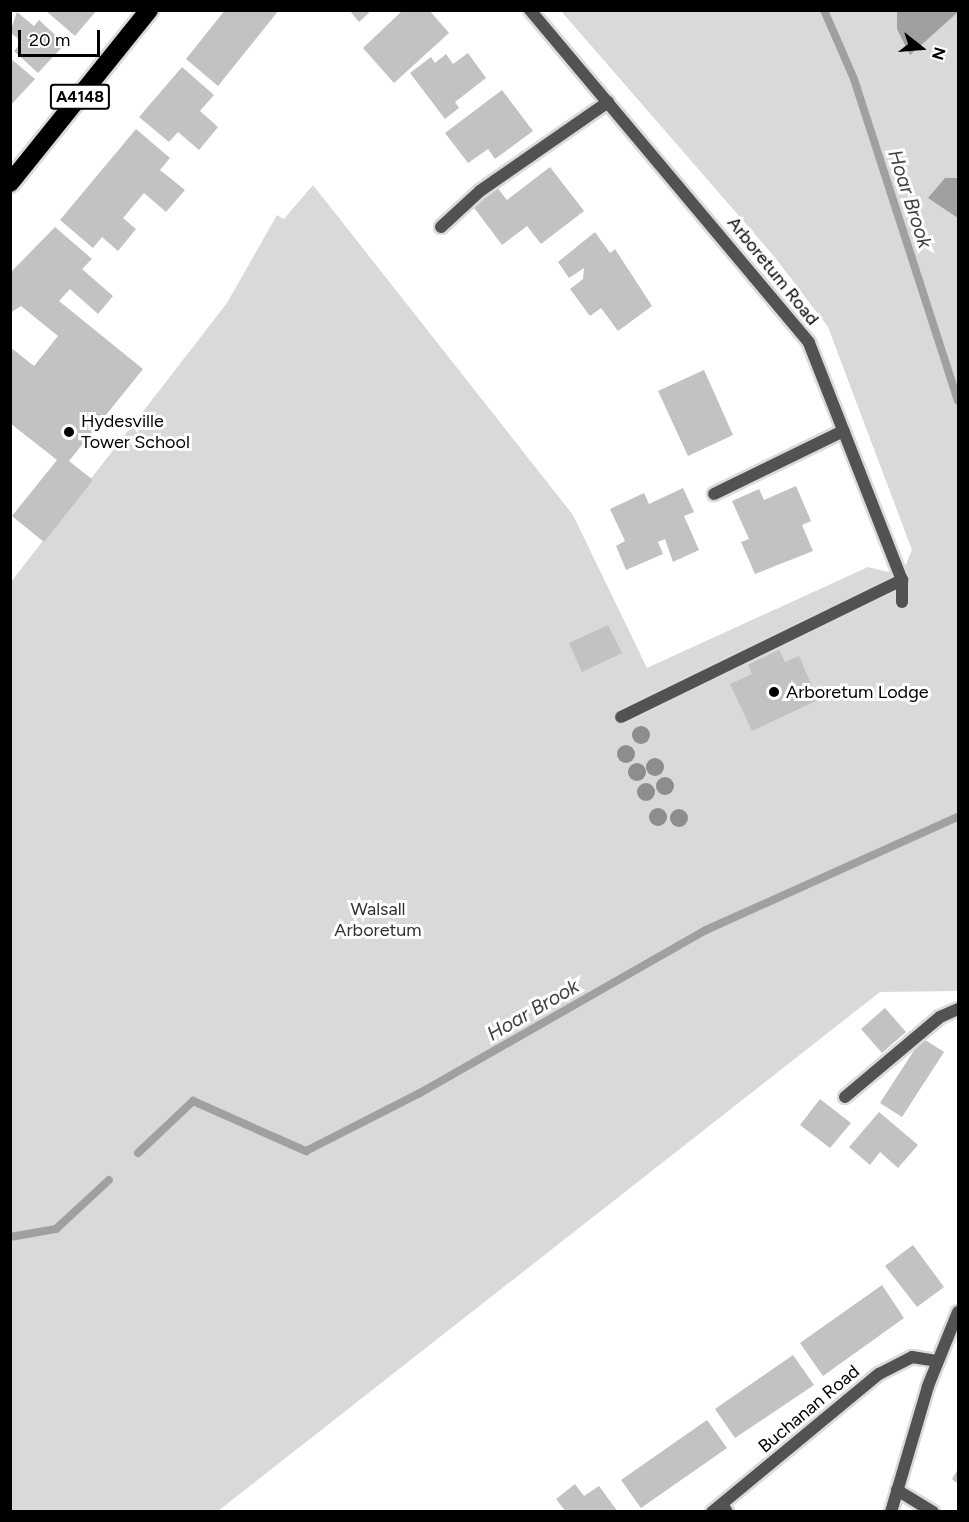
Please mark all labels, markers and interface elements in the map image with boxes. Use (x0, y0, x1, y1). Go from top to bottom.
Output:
scale bar (21, 18, 104, 56)
north arrow (891, 18, 951, 78)
text: 20 m (29, 29, 70, 51)
text: N (928, 45, 950, 62)
road number: A4148 (48, 84, 112, 110)
water label: Hoar Brook (883, 147, 937, 251)
street label: Arboretum Road (723, 212, 823, 330)
place label: Hydesville Tower School (81, 411, 190, 454)
marker: Hydesville Tower School (62, 425, 76, 439)
place label: Arboretum Lodge (786, 681, 929, 703)
marker: Arboretum Lodge (767, 685, 781, 699)
park label: Walsall Arboretum (334, 899, 422, 942)
water label: Hoar Brook (483, 974, 583, 1046)
street label: Buchanan Road (754, 1361, 864, 1457)

